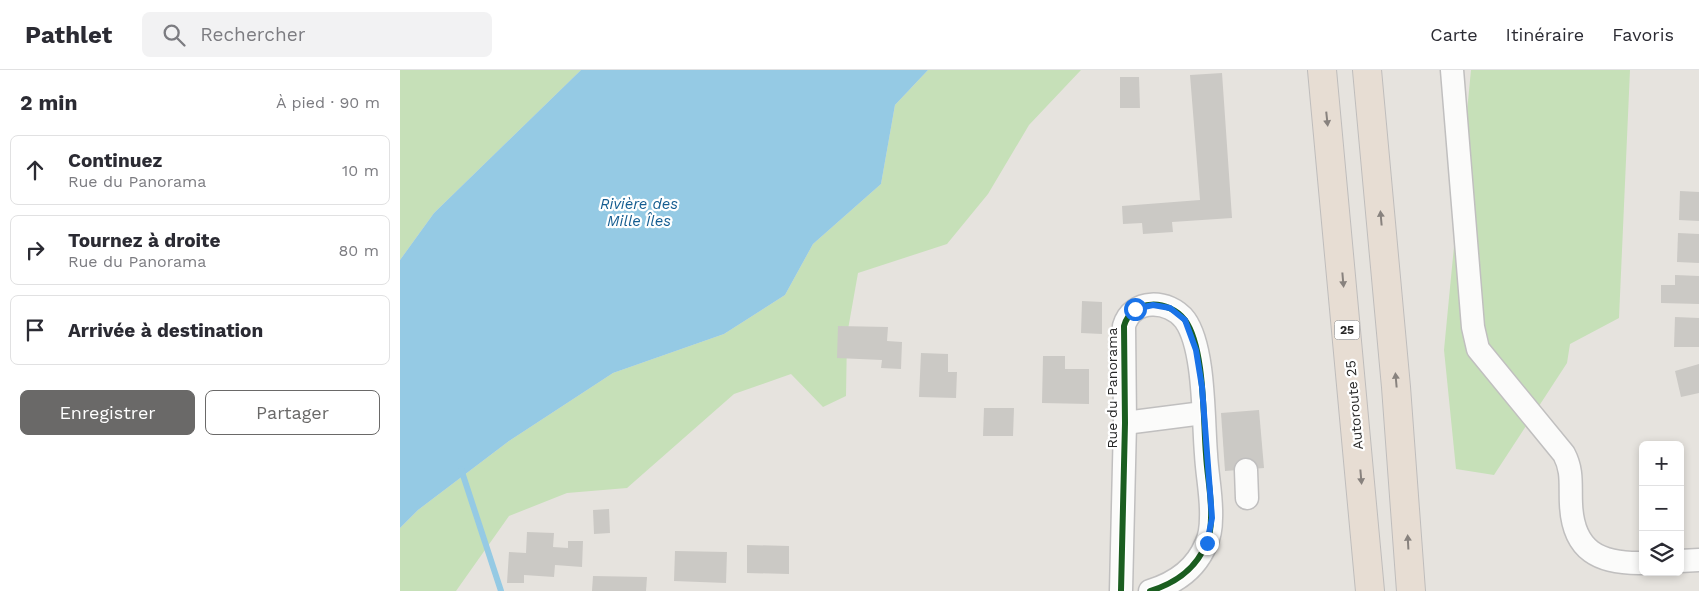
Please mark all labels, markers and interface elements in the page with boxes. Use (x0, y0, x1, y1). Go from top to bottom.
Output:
search box (142, 12, 492, 57)
text: Pathlet (25, 21, 112, 49)
icon: search (160, 21, 188, 49)
text: Rechercher (200, 23, 305, 46)
text: Carte (1430, 24, 1478, 45)
text: Itinéraire (1506, 24, 1584, 45)
text: Favoris (1612, 24, 1674, 45)
text: 2 min (20, 90, 77, 115)
text: À pied · 90 m (276, 93, 380, 112)
one-way arrow (1323, 111, 1331, 127)
text: Continuez (68, 149, 162, 172)
icon: ahead (21, 156, 49, 184)
text: 10 m (342, 161, 379, 180)
text: Rue du Panorama (68, 172, 206, 191)
water label: Rivière des Mille Îles (600, 195, 678, 230)
one-way arrow (1377, 210, 1385, 226)
text: Tournez à droite (68, 229, 220, 252)
icon: right (21, 236, 49, 264)
text: 80 m (338, 241, 379, 260)
text: Rue du Panorama (68, 252, 206, 271)
one-way arrow (1339, 273, 1347, 289)
route start (1124, 298, 1147, 321)
icon: arrive (21, 316, 49, 344)
text: Arrivée à destination (68, 319, 263, 342)
road number: 25 (1334, 320, 1360, 340)
street label: Rue du Panorama (1104, 327, 1120, 449)
street label: Autoroute 25 (1342, 360, 1366, 450)
one-way arrow (1392, 372, 1400, 388)
button: Enregistrer (20, 390, 195, 435)
button: Partager (205, 390, 380, 435)
map controls (1639, 441, 1684, 576)
button: + (1639, 441, 1684, 486)
one-way arrow (1357, 469, 1365, 485)
button: − (1639, 486, 1684, 531)
button: layers (1639, 531, 1684, 576)
route end (1196, 532, 1219, 555)
one-way arrow (1403, 534, 1411, 550)

